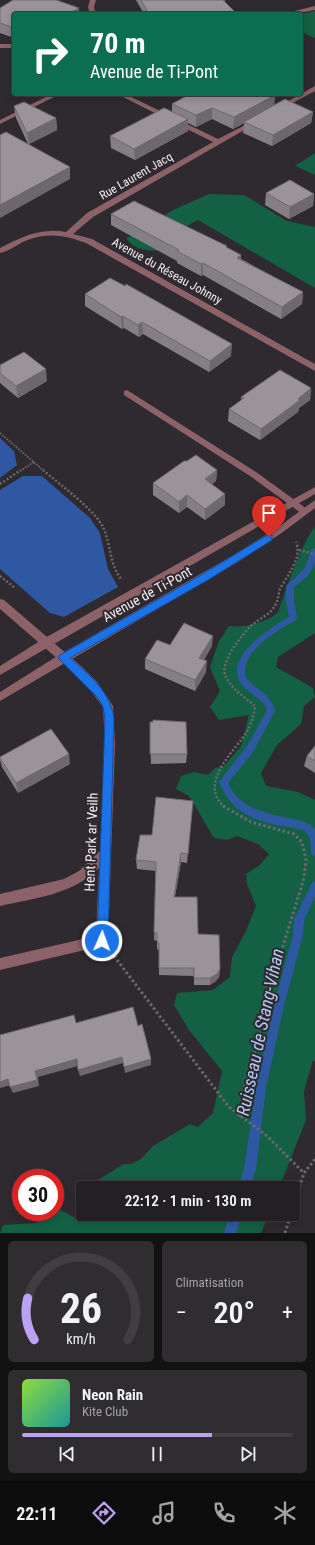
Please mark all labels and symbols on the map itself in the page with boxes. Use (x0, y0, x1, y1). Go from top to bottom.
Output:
street label: Rue Laurent Jacq (97, 149, 175, 203)
street label: Avenue du Réseau Johnny (110, 235, 224, 307)
pin (252, 496, 286, 537)
street label: Avenue de Ti-Pont (100, 563, 194, 625)
street label: Hent Park ar Veilh (81, 792, 101, 892)
position arrow (81, 920, 123, 962)
water label: Ruisseau de Stang-Vihan (232, 946, 288, 1118)
speed limit sign: 30 (12, 1169, 64, 1221)

